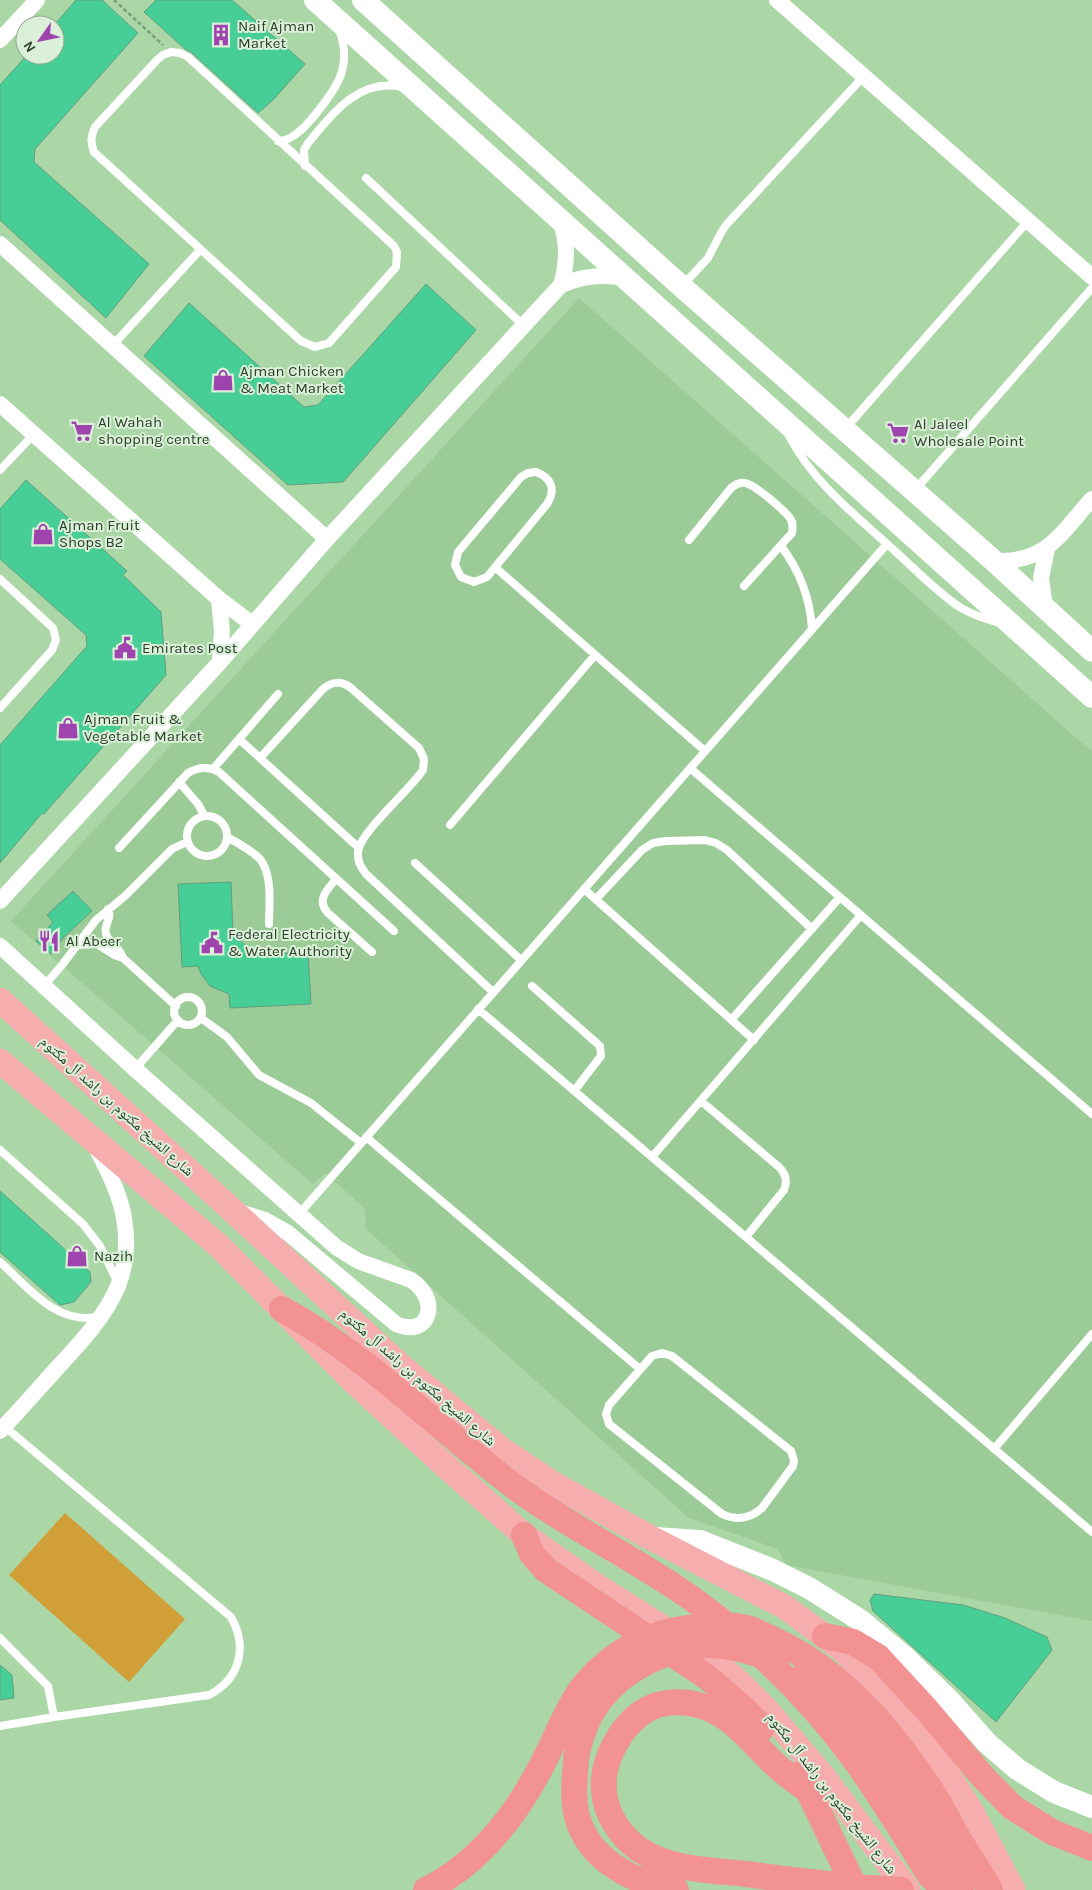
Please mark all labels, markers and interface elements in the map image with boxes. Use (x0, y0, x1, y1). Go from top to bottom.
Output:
north arrow (15, 15, 65, 65)
place label: Naif Ajman Market (238, 17, 314, 52)
building icon: Naif Ajman Market (208, 22, 234, 48)
text: N (20, 38, 39, 56)
place label: Ajman Chicken & Meat Market (240, 362, 344, 397)
shop icon: Ajman Chicken & Meat Market (210, 367, 236, 393)
place label: Al Wahah shopping centre (98, 413, 209, 448)
place label: Al Jaleel Wholesale Point (914, 415, 1024, 450)
supermarket icon: Al Wahah shopping centre (69, 418, 95, 444)
supermarket icon: Al Jaleel Wholesale Point (885, 420, 911, 446)
place label: Ajman Fruit Shops B2 (59, 516, 140, 551)
shop icon: Ajman Fruit Shops B2 (30, 521, 56, 547)
public building icon: Emirates Post (112, 635, 138, 661)
place label: Emirates Post (142, 639, 238, 657)
place label: Ajman Fruit & Vegetable Market (84, 710, 203, 745)
shop icon: Ajman Fruit & Vegetable Market (55, 715, 81, 741)
place label: Federal Electricity & Water Authority (228, 925, 352, 960)
restaurant icon: Al Abeer (36, 928, 62, 954)
public building icon: Federal Electricity & Water Authority (199, 930, 225, 956)
place label: Al Abeer (66, 932, 121, 950)
street label: شارع الشيخ مكتوم بن راشد آل مكتوم (36, 1032, 198, 1181)
shop icon: Nazih (64, 1243, 90, 1269)
place label: Nazih (94, 1247, 133, 1265)
street label: شارع الشيخ مكتوم بن راشد آل مكتوم (336, 1304, 500, 1450)
street label: شارع الشيخ مكتوم بن راشد آل مكتوم (762, 1708, 901, 1878)

